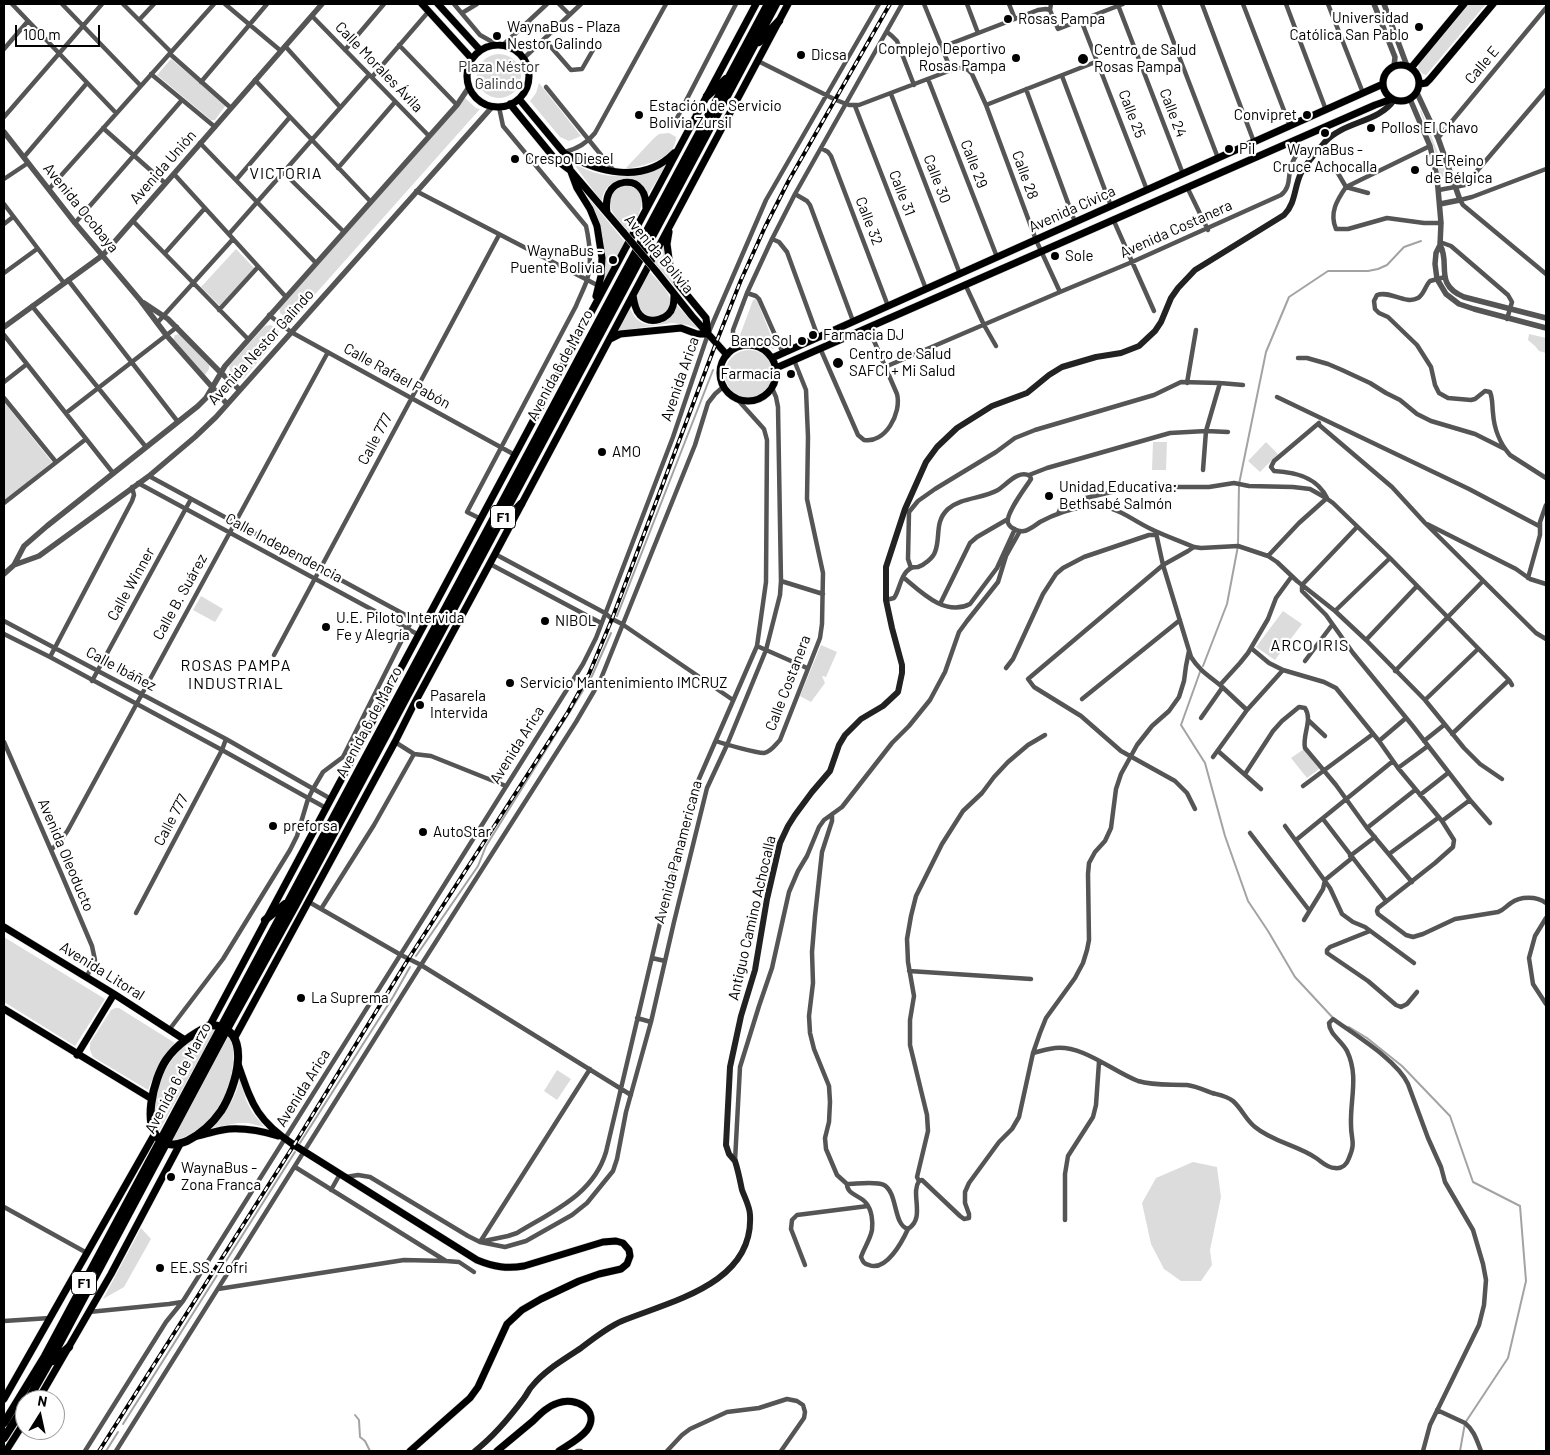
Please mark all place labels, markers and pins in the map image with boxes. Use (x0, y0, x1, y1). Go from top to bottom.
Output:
place label: Universidad Católica San Pablo (1290, 9, 1409, 44)
place label: Rosas Pampa (1018, 10, 1105, 28)
marker: Rosas Pampa (1002, 13, 1014, 25)
place label: WaynaBus - Plaza Nestor Galindo (507, 18, 620, 53)
marker: Universidad Católica San Pablo (1413, 21, 1425, 33)
marker: WaynaBus - Plaza Nestor Galindo (491, 30, 503, 42)
place label: Complejo Deportivo Rosas Pampa (878, 40, 1006, 75)
place label: Centro de Salud Rosas Pampa (1094, 41, 1196, 76)
place label: Dicsa (811, 46, 847, 64)
marker: Dicsa (795, 49, 807, 61)
marker: Complejo Deportivo Rosas Pampa (1010, 52, 1022, 64)
marker: Centro de Salud Rosas Pampa (1076, 52, 1090, 66)
place label: Estación de Servicio Bolivia Zursil (649, 97, 782, 132)
place label: Convipret (1234, 106, 1297, 124)
marker: Estación de Servicio Bolivia Zursil (633, 109, 645, 121)
marker: Convipret (1301, 109, 1313, 121)
place label: Pollos El Chavo (1381, 119, 1478, 137)
marker: Pollos El Chavo (1365, 122, 1377, 134)
marker: WaynaBus - Cruce Achocalla (1319, 127, 1331, 139)
place label: Pil (1239, 140, 1255, 158)
place label: WaynaBus - Cruce Achocalla (1273, 141, 1377, 176)
marker: Pil (1223, 143, 1235, 155)
place label: Crespo Diesel (525, 150, 614, 168)
place label: UE Reino de Bélgica (1425, 152, 1492, 187)
marker: Crespo Diesel (509, 153, 521, 165)
marker: UE Reino de Bélgica (1409, 164, 1421, 176)
place label: WaynaBus - Puente Bolivia (510, 242, 603, 277)
place label: Sole (1065, 247, 1093, 265)
marker: Sole (1049, 250, 1061, 262)
marker: WaynaBus - Puente Bolivia (607, 254, 619, 266)
place label: Farmacia DJ (823, 326, 904, 344)
marker: Farmacia DJ (807, 329, 819, 341)
place label: BancoSol (731, 332, 792, 350)
marker: BancoSol (796, 335, 808, 347)
place label: Centro de Salud SAFCI + Mi Salud (849, 345, 955, 380)
marker: Centro de Salud SAFCI + Mi Salud (831, 356, 845, 370)
place label: Farmacia (720, 365, 781, 383)
marker: Farmacia (785, 368, 797, 380)
place label: AMO (612, 443, 641, 461)
marker: AMO (596, 446, 608, 458)
place label: Unidad Educativa: Bethsabé Salmón (1059, 478, 1177, 513)
marker: Unidad Educativa: Bethsabé Salmón (1043, 490, 1055, 502)
place label: U.E. Piloto Intervida Fe y Alegría (336, 609, 464, 644)
place label: NIBOL (555, 612, 596, 630)
marker: NIBOL (539, 615, 551, 627)
marker: U.E. Piloto Intervida Fe y Alegría (320, 621, 332, 633)
place label: Servicio Mantenimiento IMCRUZ (520, 674, 728, 692)
marker: Servicio Mantenimiento IMCRUZ (504, 677, 516, 689)
place label: Pasarela Intervida (430, 687, 488, 722)
marker: Pasarela Intervida (414, 699, 426, 711)
place label: preforsa (283, 817, 338, 835)
marker: preforsa (267, 820, 279, 832)
place label: AutoStar (433, 823, 491, 841)
marker: AutoStar (417, 826, 429, 838)
place label: La Suprema (311, 989, 389, 1007)
marker: La Suprema (295, 992, 307, 1004)
place label: WaynaBus - Zona Franca (181, 1159, 261, 1194)
marker: WaynaBus - Zona Franca (165, 1171, 177, 1183)
place label: EE.SS. Zofri (170, 1259, 248, 1277)
marker: EE.SS. Zofri (154, 1262, 166, 1274)

